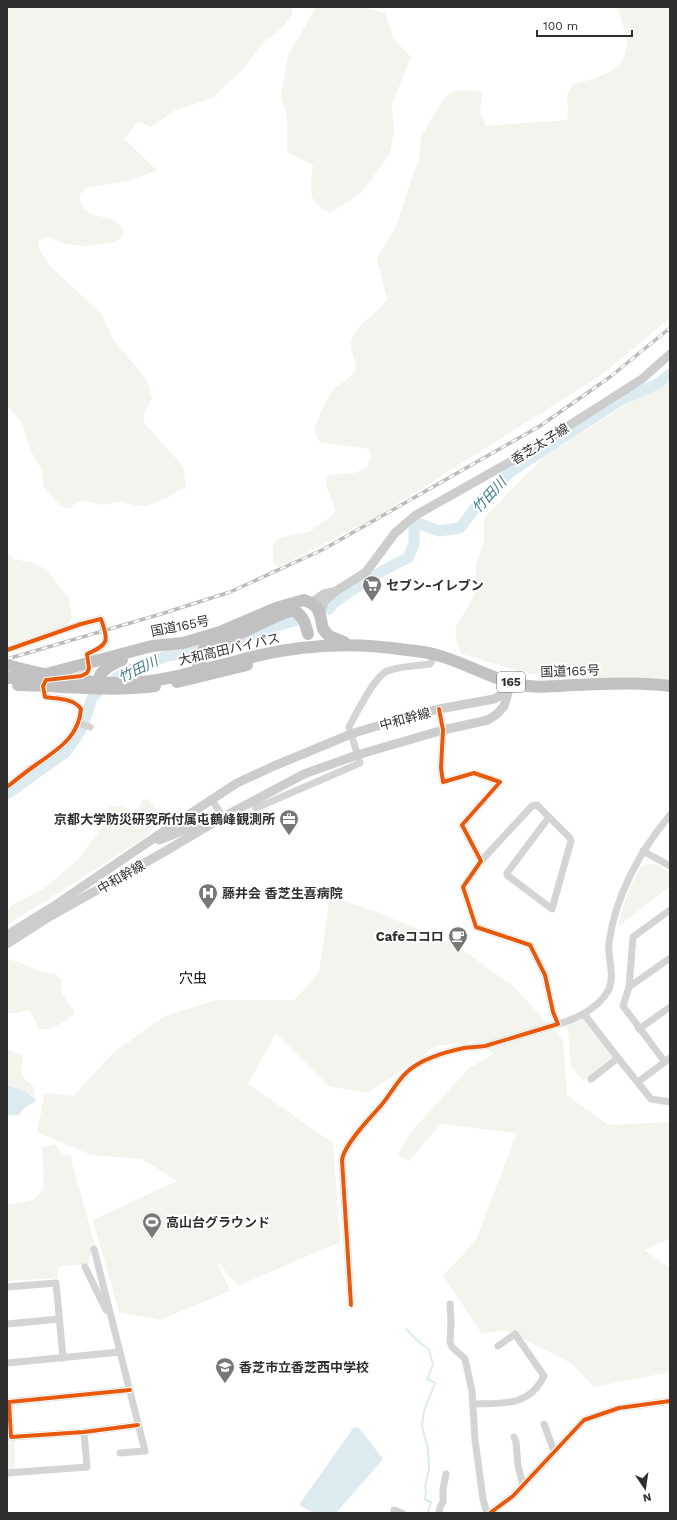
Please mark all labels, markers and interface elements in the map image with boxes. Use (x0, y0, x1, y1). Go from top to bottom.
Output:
scale bar (537, 12, 632, 38)
text: 100 m (543, 19, 578, 33)
street label: 香芝太子線 (508, 420, 572, 468)
water label: 竹田川 (469, 473, 511, 516)
supermarket icon: セブン-イレブン (361, 574, 383, 602)
place label: セブン-イレブン (386, 578, 484, 593)
street label: 国道165号 (149, 613, 211, 639)
street label: 大和高田バイパス (177, 630, 281, 668)
water label: 竹田川 (116, 652, 162, 685)
street label: 国道165号 (540, 662, 600, 680)
road number: 165 (497, 672, 525, 692)
street label: 中和幹線 (378, 705, 432, 733)
office icon: 京都大学防災研究所付属屯鶴峰観測所 (278, 808, 300, 836)
place label: 京都大学防災研究所付属屯鶴峰観測所 (54, 812, 275, 827)
street label: 中和幹線 (95, 858, 147, 896)
hospital icon: 藤井会 香芝生喜病院 (197, 882, 219, 910)
place label: 藤井会 香芝生喜病院 (222, 886, 343, 901)
cafe icon: Cafeココロ (447, 925, 469, 953)
place label: Cafeココロ (376, 929, 444, 944)
district label: 穴虫 (179, 970, 207, 986)
sports icon: 高山台グラウンド (141, 1211, 163, 1239)
place label: 高山台グラウンド (166, 1215, 270, 1230)
school or university icon: 香芝市立香芝西中学校 (214, 1356, 236, 1384)
place label: 香芝市立香芝西中学校 (239, 1360, 369, 1375)
north arrow (625, 1468, 665, 1508)
text: N (642, 1490, 653, 1505)

